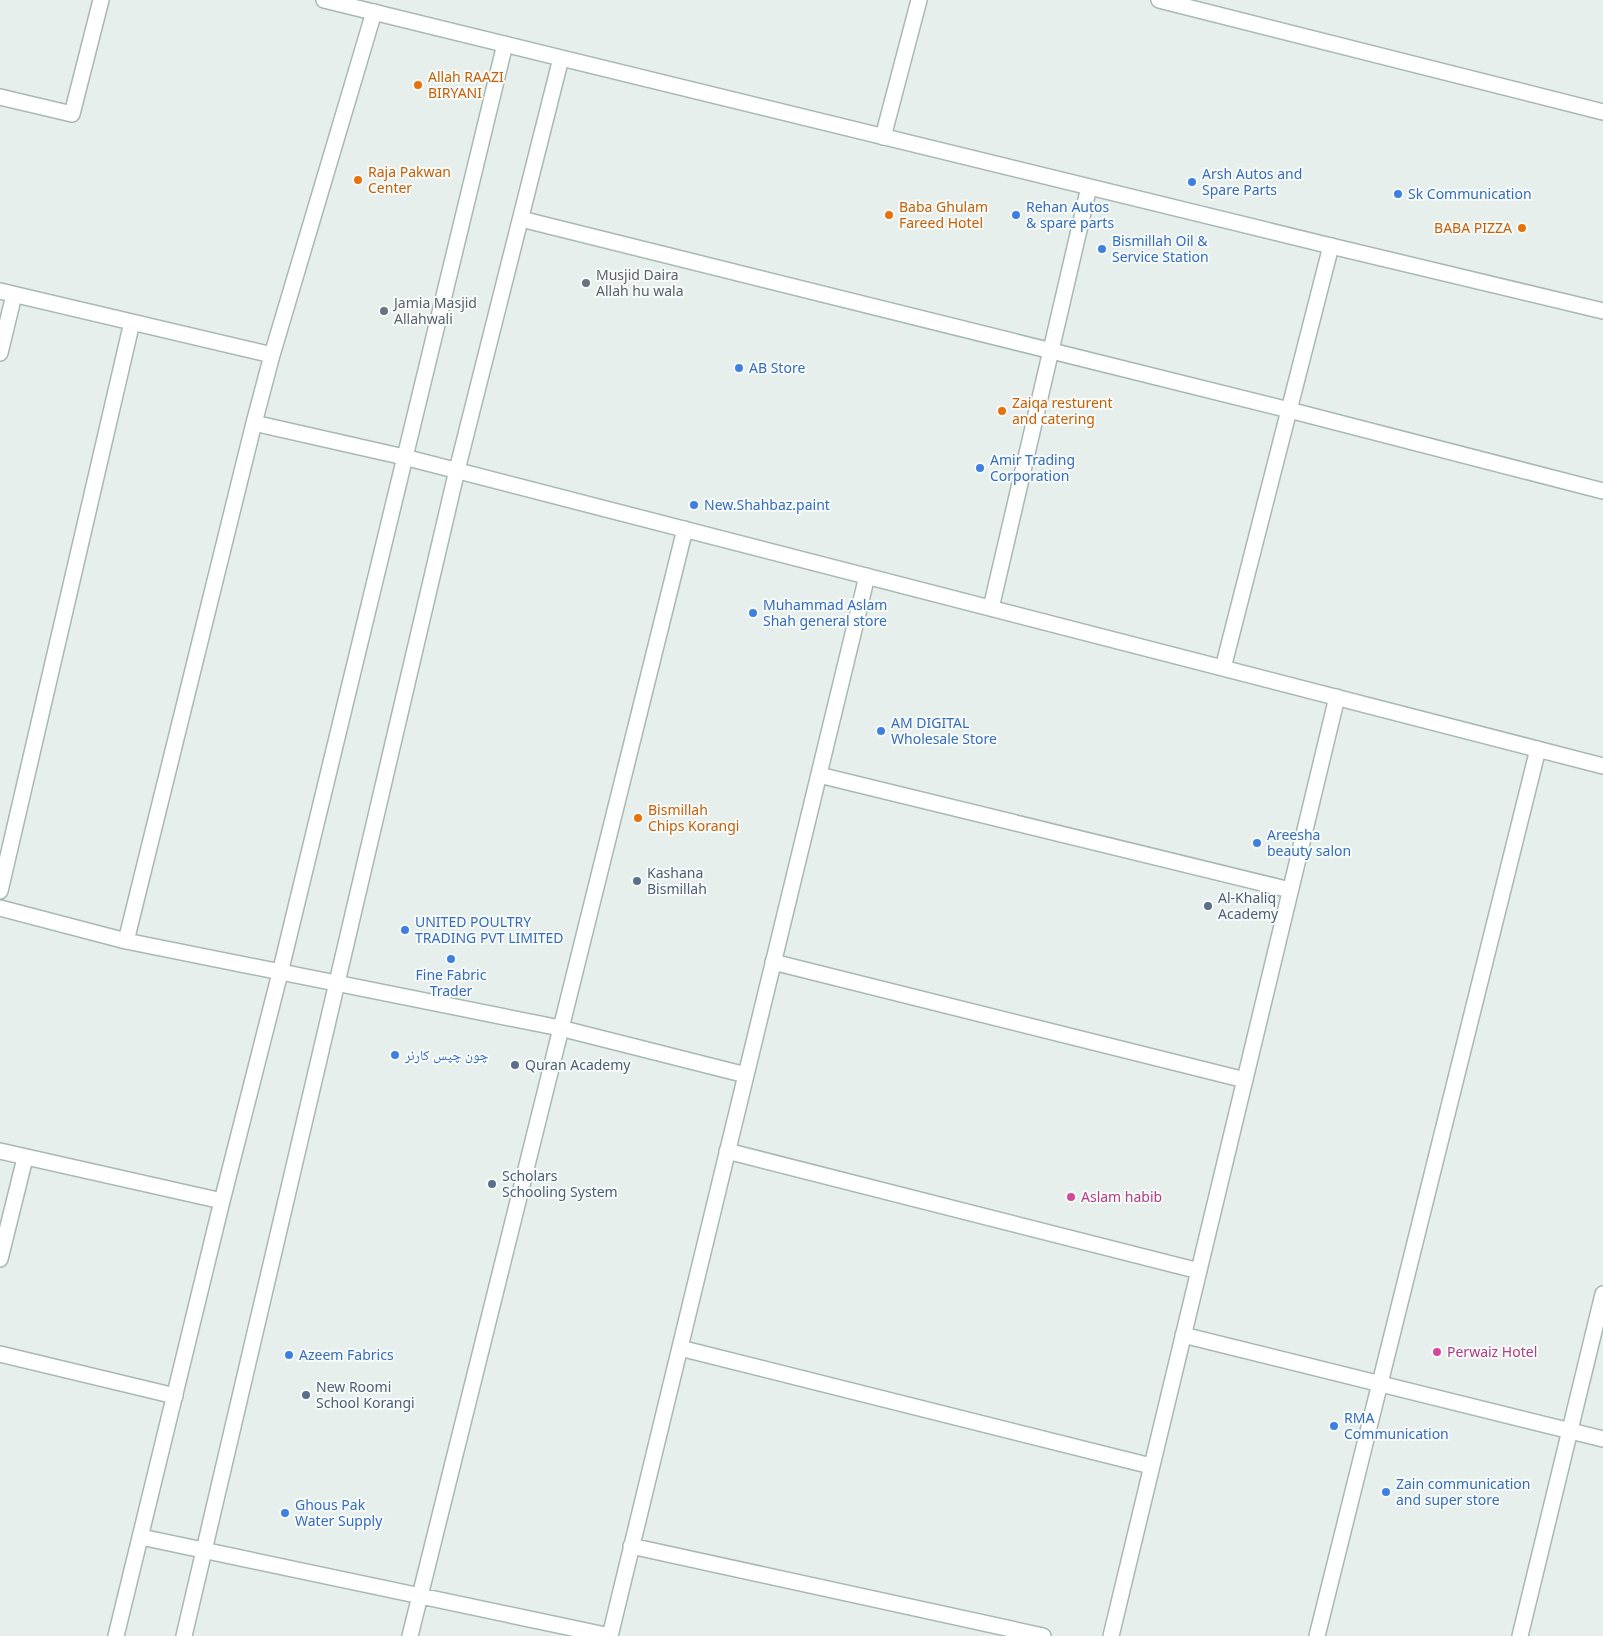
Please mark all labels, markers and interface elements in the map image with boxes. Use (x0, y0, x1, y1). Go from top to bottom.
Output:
place label: Allah RAAZI BIRYANI (428, 67, 504, 102)
marker: Allah RAAZI BIRYANI (412, 79, 424, 91)
place label: Raja Pakwan Center (368, 162, 451, 197)
place label: Arsh Autos and Spare Parts (1202, 164, 1302, 199)
marker: Raja Pakwan Center (352, 174, 364, 186)
marker: Arsh Autos and Spare Parts (1186, 176, 1198, 188)
place label: Sk Communication (1408, 184, 1532, 203)
marker: Sk Communication (1392, 188, 1404, 200)
place label: Baba Ghulam Fareed Hotel (899, 197, 988, 232)
place label: Rehan Autos & spare parts (1026, 197, 1114, 232)
marker: Baba Ghulam Fareed Hotel (883, 209, 895, 221)
marker: Rehan Autos & spare parts (1010, 209, 1022, 221)
place label: BABA PIZZA (1434, 218, 1512, 237)
marker: BABA PIZZA (1516, 222, 1528, 234)
place label: Bismillah Oil & Service Station (1112, 231, 1209, 266)
marker: Bismillah Oil & Service Station (1096, 243, 1108, 255)
place label: Musjid Daira Allah hu wala (596, 265, 684, 300)
marker: Musjid Daira Allah hu wala (580, 277, 592, 289)
place label: Jamia Masjid Allahwali (392, 293, 477, 328)
marker: Jamia Masjid Allahwali (378, 305, 390, 317)
place label: AB Store (749, 358, 805, 377)
marker: AB Store (733, 362, 745, 374)
place label: Zaiqa resturent and catering (1012, 393, 1113, 428)
marker: Zaiqa resturent and catering (996, 405, 1008, 417)
place label: Amir Trading Corporation (990, 450, 1075, 485)
marker: Amir Trading Corporation (974, 462, 986, 474)
place label: New.Shahbaz.paint (704, 495, 830, 514)
marker: New.Shahbaz.paint (688, 499, 700, 511)
place label: Muhammad Aslam Shah general store (763, 595, 887, 630)
marker: Muhammad Aslam Shah general store (747, 607, 759, 619)
place label: AM DIGITAL Wholesale Store (891, 713, 997, 748)
marker: AM DIGITAL Wholesale Store (875, 725, 887, 737)
place label: Bismillah Chips Korangi (648, 800, 739, 835)
marker: Bismillah Chips Korangi (632, 812, 644, 824)
place label: Areesha beauty salon (1267, 825, 1351, 860)
marker: Areesha beauty salon (1251, 837, 1263, 849)
place label: Kashana Bismillah (647, 863, 707, 898)
marker: Kashana Bismillah (631, 875, 643, 887)
place label: Al-Khaliq Academy (1218, 888, 1279, 923)
marker: Al-Khaliq Academy (1202, 900, 1214, 912)
place label: UNITED POULTRY TRADING PVT LIMITED (415, 912, 563, 947)
marker: UNITED POULTRY TRADING PVT LIMITED (399, 924, 411, 936)
marker: Fine Fabric Trader (445, 953, 457, 965)
place label: Fine Fabric Trader (416, 965, 487, 1000)
place label: چون چپس کارنر (404, 1045, 488, 1064)
marker: چون چپس کارنر (389, 1049, 401, 1061)
place label: Quran Academy (525, 1055, 631, 1074)
marker: Quran Academy (509, 1059, 521, 1071)
place label: Scholars Schooling System (502, 1166, 618, 1201)
marker: Scholars Schooling System (486, 1178, 498, 1190)
place label: Aslam habib (1081, 1187, 1162, 1206)
marker: Aslam habib (1065, 1191, 1077, 1203)
place label: Perwaiz Hotel (1447, 1342, 1537, 1361)
place label: Azeem Fabrics (299, 1345, 394, 1364)
marker: Perwaiz Hotel (1431, 1346, 1443, 1358)
marker: Azeem Fabrics (283, 1349, 295, 1361)
place label: New Roomi School Korangi (316, 1377, 415, 1412)
marker: New Roomi School Korangi (300, 1389, 312, 1401)
place label: RMA Communication (1344, 1408, 1449, 1443)
marker: RMA Communication (1328, 1420, 1340, 1432)
place label: Zain communication and super store (1396, 1474, 1530, 1509)
marker: Zain communication and super store (1380, 1486, 1392, 1498)
place label: Ghous Pak Water Supply (295, 1495, 383, 1530)
marker: Ghous Pak Water Supply (279, 1507, 291, 1519)

